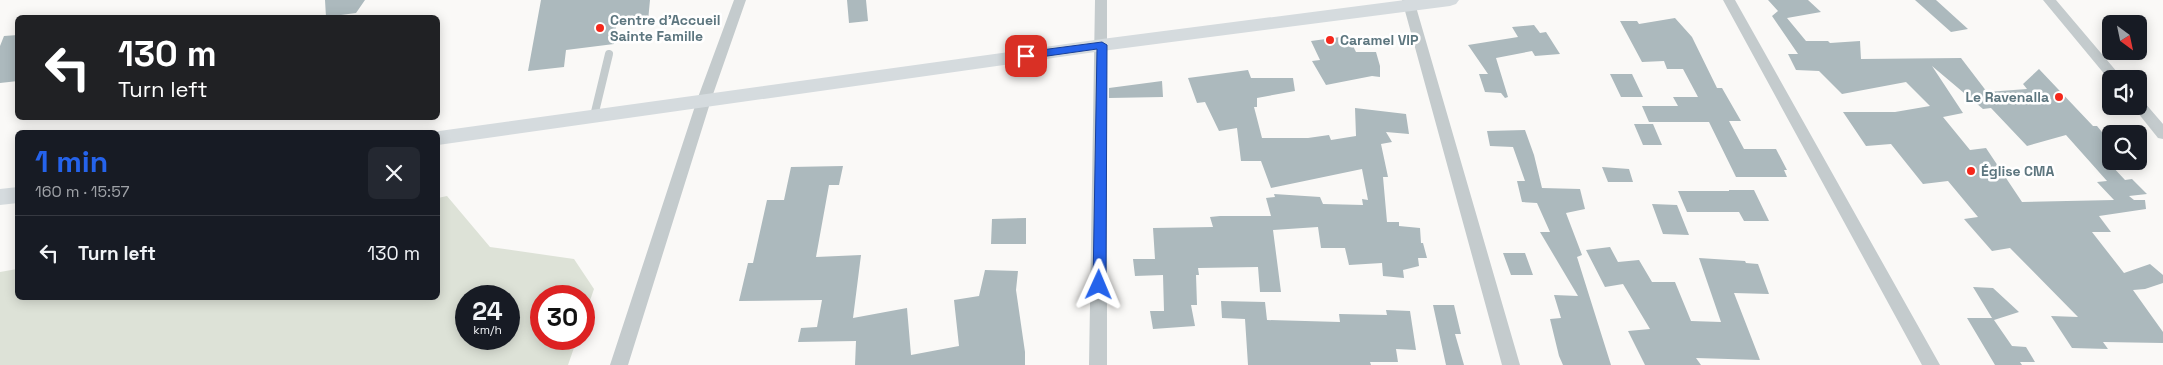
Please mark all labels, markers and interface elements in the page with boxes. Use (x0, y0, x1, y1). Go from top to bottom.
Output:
place label: Centre d'Accueil Sainte Famille (610, 11, 720, 45)
north arrow (2102, 15, 2148, 60)
map controls (2102, 15, 2147, 170)
marker: Centre d'Accueil Sainte Famille (594, 22, 606, 34)
place label: Caramel VIP (1340, 31, 1419, 49)
text: 130 m (118, 32, 217, 76)
marker: Caramel VIP (1324, 34, 1336, 46)
icon: left (35, 35, 100, 100)
pin (1005, 35, 1047, 77)
icon: arrive (1012, 42, 1040, 70)
button: sound (2102, 70, 2147, 115)
text: Turn left (118, 75, 208, 103)
place label: Le Ravenalla (1965, 88, 2049, 106)
marker: Le Ravenalla (2053, 91, 2065, 103)
button: search (2102, 125, 2147, 170)
text: 1 min (35, 142, 108, 181)
button: close (368, 147, 420, 199)
place label: Église CMA (1981, 162, 2054, 180)
marker: Église CMA (1965, 165, 1977, 177)
text: 160 m · 15:57 (35, 181, 130, 202)
icon: left (35, 239, 63, 267)
text: Turn left (78, 241, 156, 266)
text: 130 m (367, 241, 420, 266)
position arrow (1072, 258, 1124, 310)
speed limit sign: 30 (530, 285, 595, 350)
text: 24 (472, 295, 503, 327)
text: km/h (473, 322, 502, 338)

